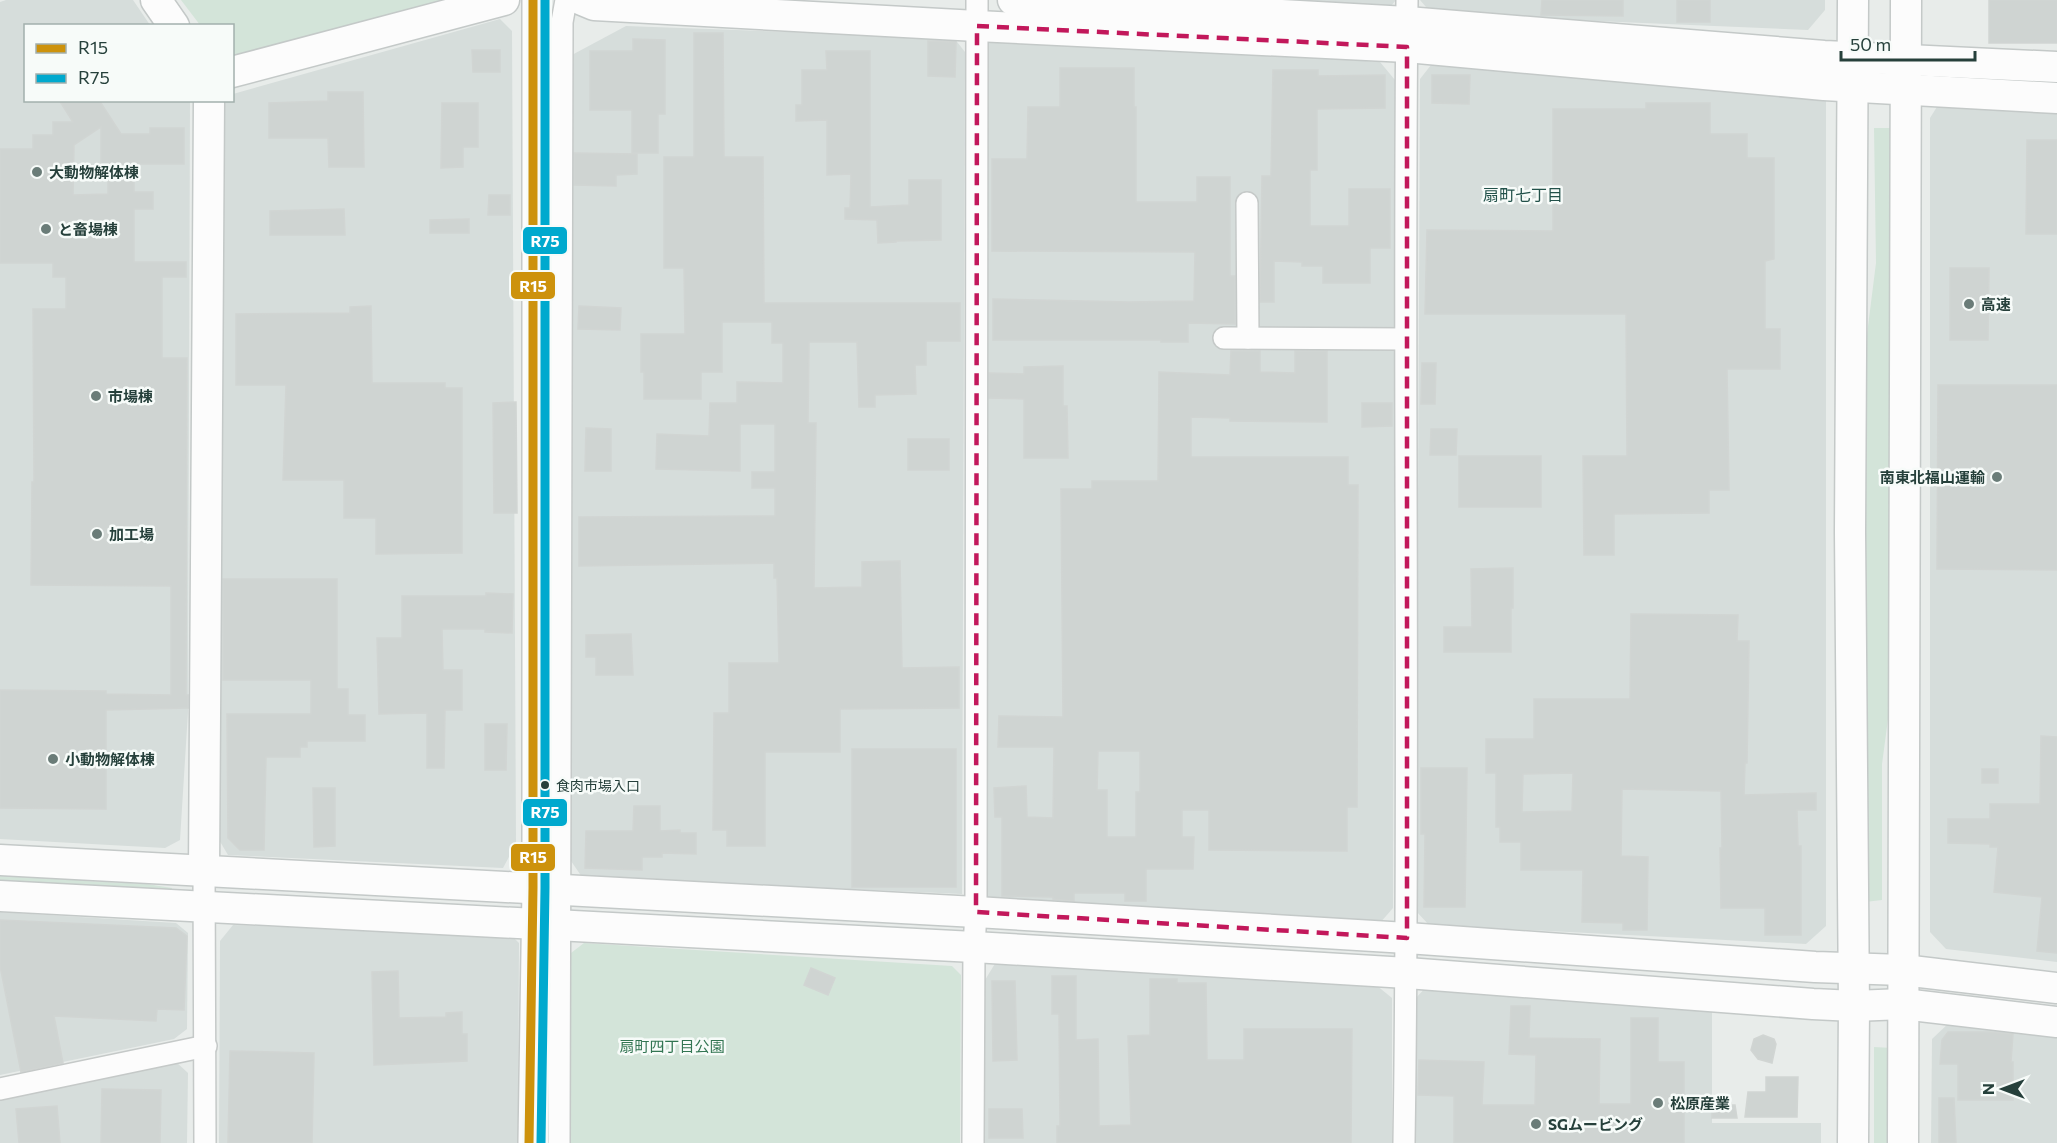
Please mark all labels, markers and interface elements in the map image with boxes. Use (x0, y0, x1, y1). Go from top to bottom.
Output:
legend (24, 24, 234, 102)
scale bar (1841, 24, 1974, 62)
text: 50 m (1850, 33, 1891, 55)
text: R15 (78, 36, 108, 58)
text: R75 (78, 66, 110, 88)
place label: 大動物解体棟 (49, 163, 139, 181)
marker: 大動物解体棟 (30, 165, 44, 179)
district label: 扇町七丁目 (1483, 185, 1563, 204)
place label: と畜場棟 (58, 220, 118, 238)
marker: と畜場棟 (39, 222, 53, 236)
line badge: R75 (522, 226, 568, 255)
text: R75 (530, 231, 560, 250)
line badge: R15 (510, 271, 556, 300)
text: R15 (519, 276, 547, 295)
place label: 高速 (1981, 295, 2011, 313)
marker: 高速 (1962, 297, 1976, 311)
place label: 市場棟 (108, 387, 153, 405)
marker: 市場棟 (89, 389, 103, 403)
place label: 南東北福山運輸 (1880, 468, 1985, 486)
marker: 南東北福山運輸 (1990, 470, 2004, 484)
place label: 加工場 (109, 525, 154, 543)
marker: 加工場 (90, 527, 104, 541)
place label: 小動物解体棟 (65, 750, 155, 768)
marker: 小動物解体棟 (46, 752, 60, 766)
place label: 食肉市場入口 (556, 777, 640, 794)
marker: 食肉市場入口 (539, 779, 551, 791)
line badge: R75 (522, 798, 568, 827)
text: R75 (530, 802, 560, 821)
line badge: R15 (510, 843, 556, 872)
text: R15 (519, 847, 547, 866)
park label: 扇町四丁目公園 (619, 1037, 725, 1055)
north arrow (1973, 1059, 2033, 1119)
text: N (1978, 1083, 1997, 1095)
place label: 松原産業 (1670, 1094, 1730, 1112)
marker: 松原産業 (1651, 1096, 1665, 1110)
place label: SGムービング (1548, 1115, 1643, 1133)
marker: SGムービング (1529, 1117, 1543, 1131)

